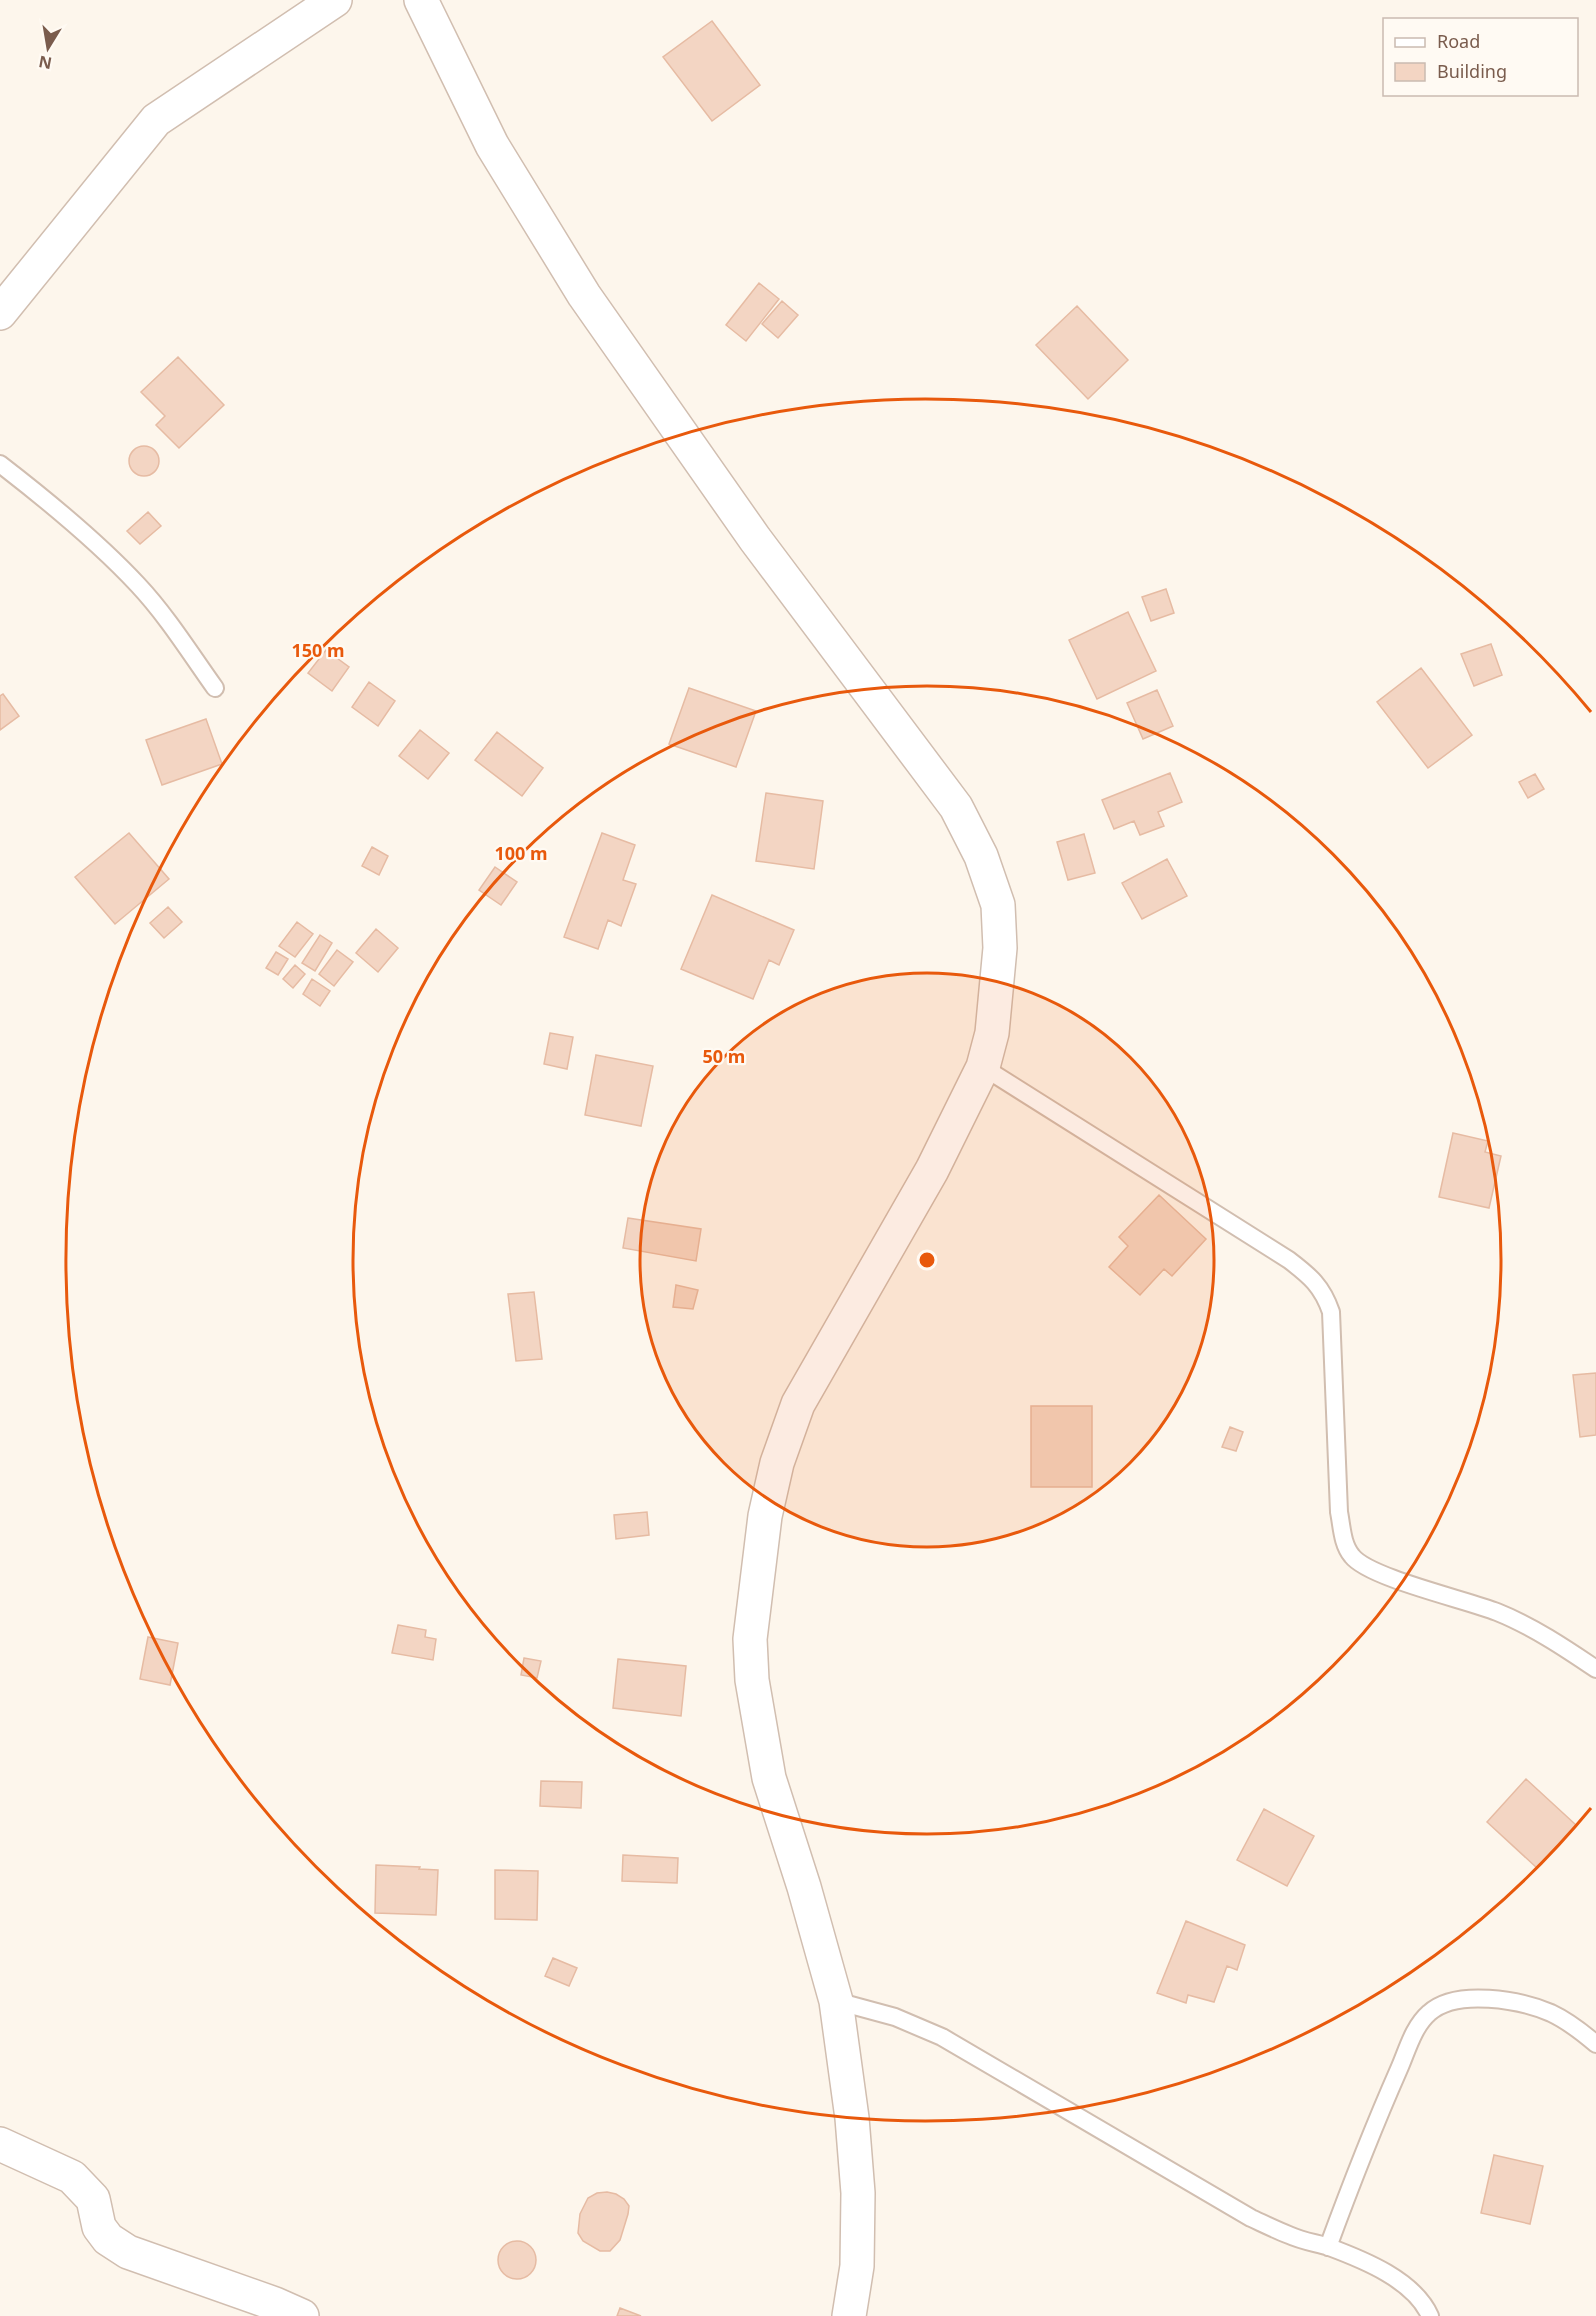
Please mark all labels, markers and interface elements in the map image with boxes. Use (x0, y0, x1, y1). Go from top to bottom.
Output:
north arrow (18, 18, 78, 78)
legend (1383, 18, 1578, 96)
text: Road (1437, 29, 1480, 53)
text: N (37, 51, 54, 75)
text: Building (1437, 59, 1507, 83)
text: 150 m (291, 638, 345, 662)
text: 100 m (494, 841, 548, 865)
text: 50 m (703, 1044, 745, 1068)
centre of rings (917, 1250, 937, 1270)

